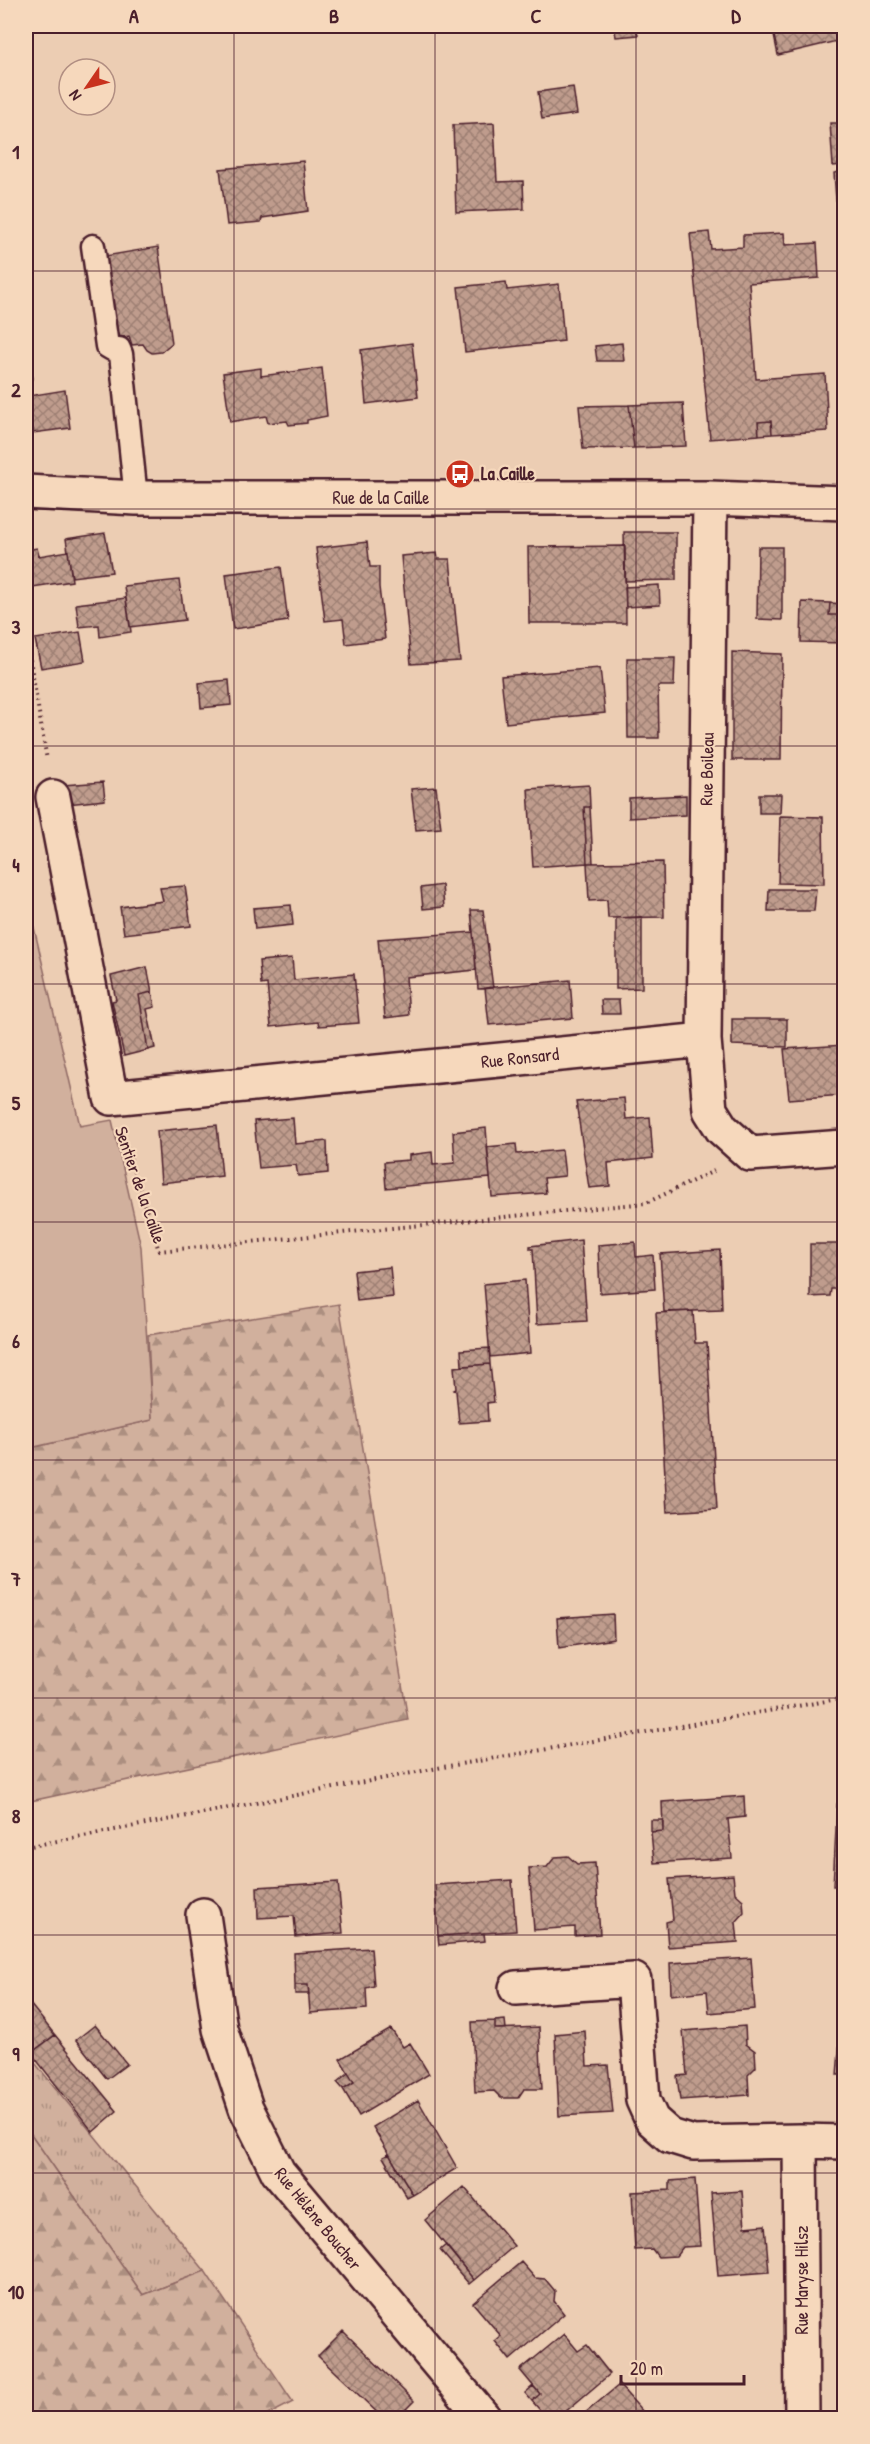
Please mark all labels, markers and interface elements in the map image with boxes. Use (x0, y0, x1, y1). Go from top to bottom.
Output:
text: A (129, 2, 139, 29)
text: B (329, 2, 339, 29)
text: C (531, 2, 542, 29)
text: D (731, 2, 741, 29)
north arrow (57, 57, 117, 117)
text: N (63, 85, 86, 105)
text: 1 (12, 138, 20, 165)
text: 2 (11, 376, 21, 403)
bus stop icon: La Caille (444, 458, 476, 490)
place label: La Caille (481, 461, 536, 486)
street label: Rue de la Caille (333, 485, 429, 510)
text: 3 (12, 613, 21, 640)
street label: Rue Boileau (693, 732, 720, 806)
text: 4 (12, 851, 20, 878)
street label: Rue Ronsard (480, 1041, 560, 1074)
text: 5 (12, 1089, 21, 1116)
street label: Sentier de la Caille (109, 1123, 172, 1247)
text: 6 (12, 1327, 20, 1354)
text: 7 (10, 1565, 21, 1592)
text: 8 (12, 1802, 21, 1829)
text: 9 (12, 2040, 20, 2067)
street label: Rue Hélène Boucher (269, 2162, 368, 2276)
street label: Rue Maryse Hilsz (789, 2225, 814, 2335)
text: 10 (8, 2278, 24, 2305)
scale bar (621, 2348, 744, 2386)
text: 20 m (630, 2356, 663, 2381)

